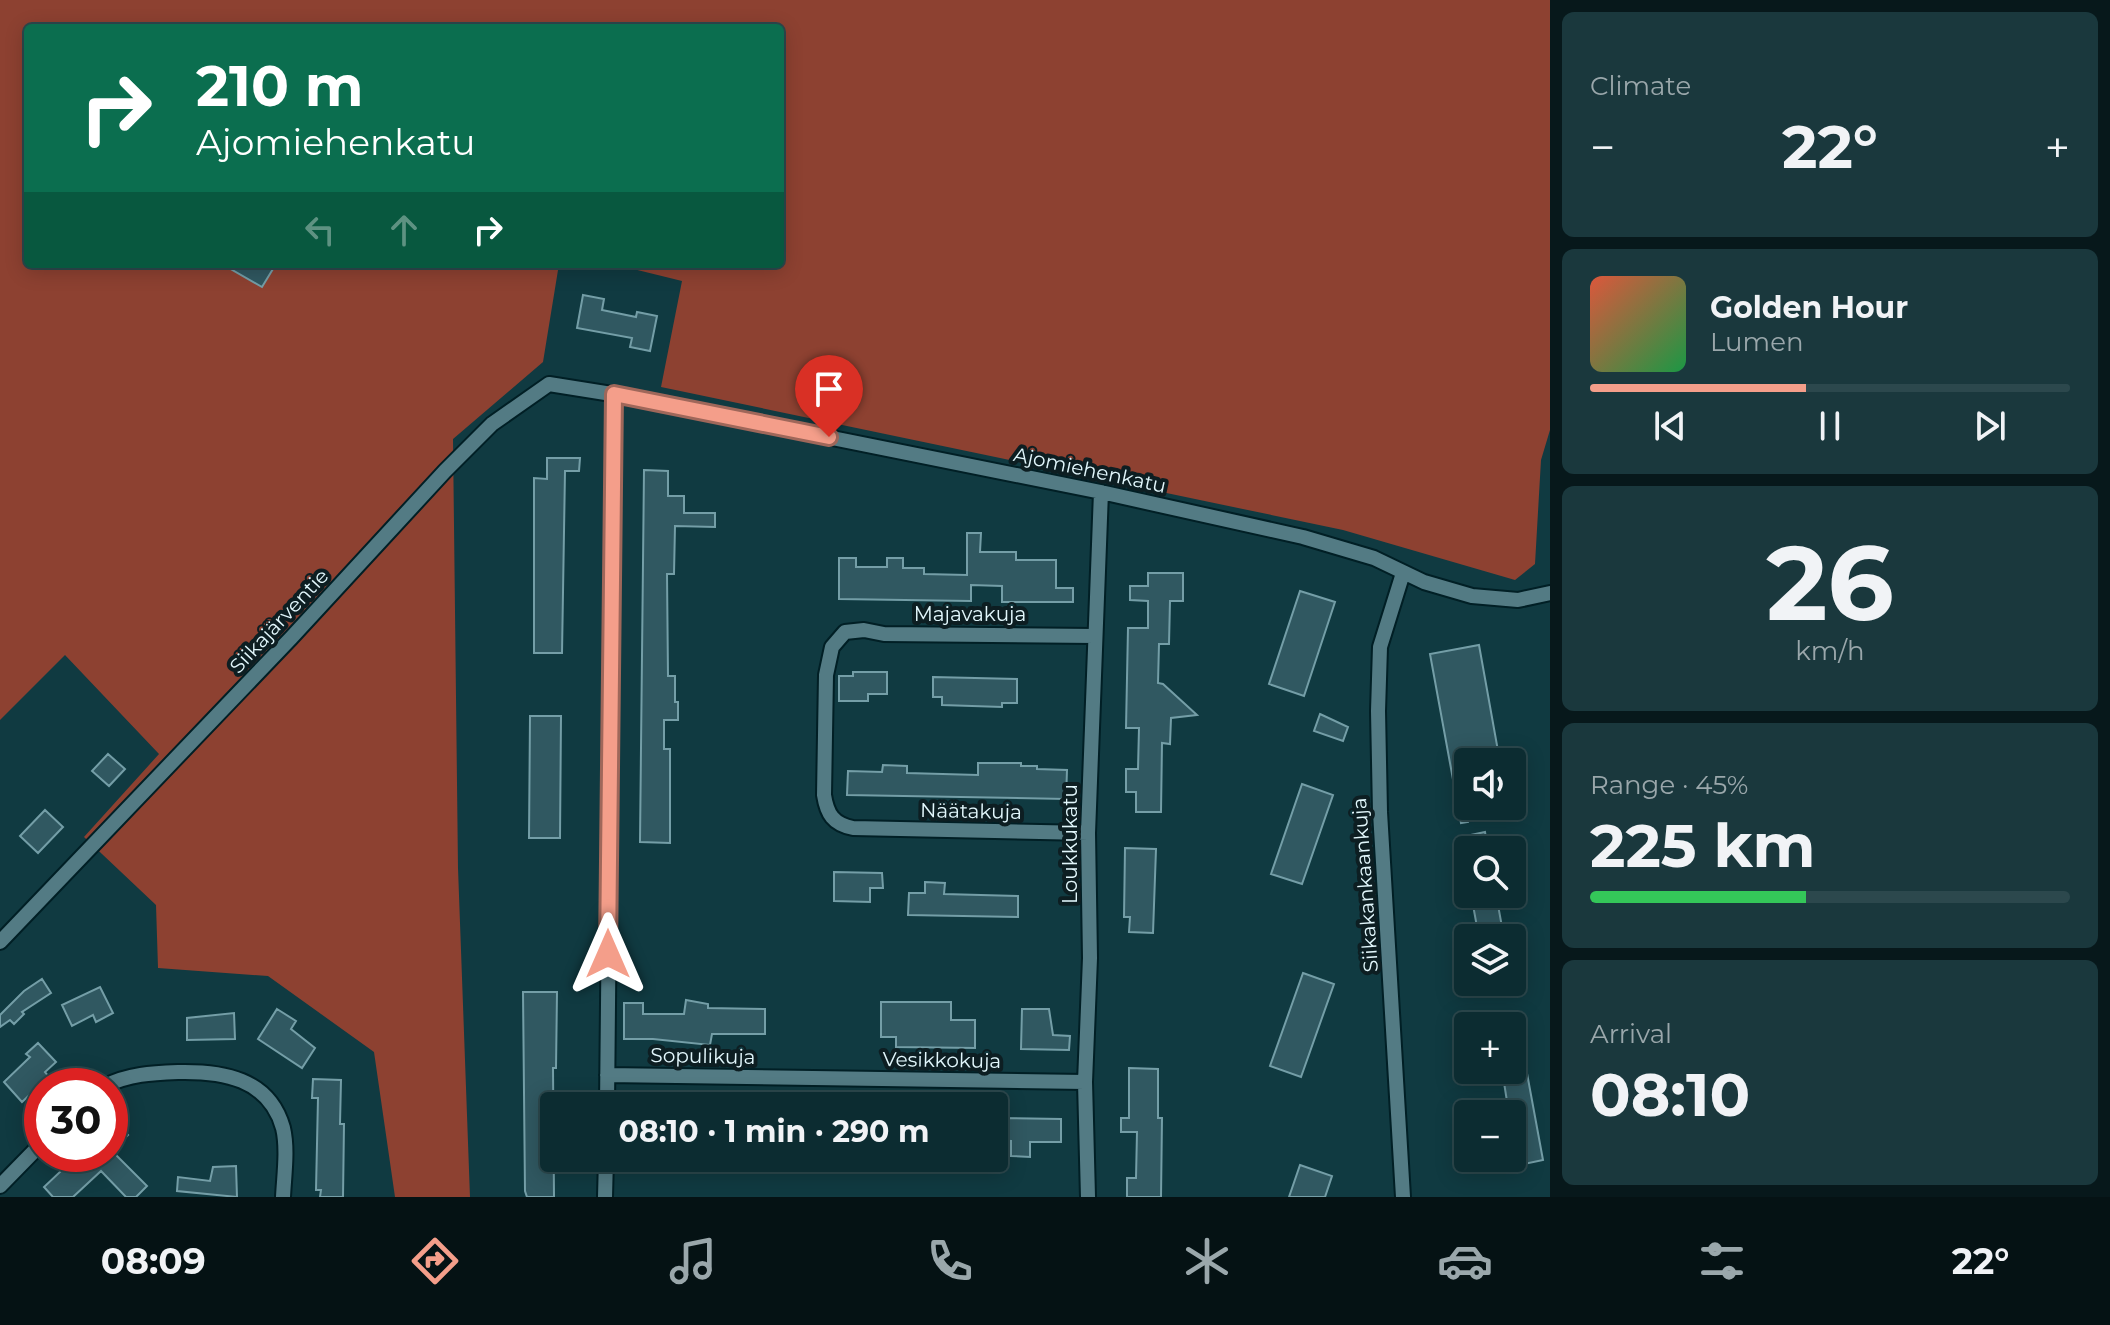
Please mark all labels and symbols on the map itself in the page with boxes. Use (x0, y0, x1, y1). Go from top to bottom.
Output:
pin (795, 355, 863, 437)
street label: Ajomiehenkatu (1012, 442, 1168, 498)
street label: Siikajärventie (225, 564, 333, 678)
street label: Majavakuja (914, 602, 1026, 626)
street label: Loukkukatu (1058, 784, 1082, 904)
street label: Siikakankaankuja (1347, 797, 1383, 973)
street label: Näätakuja (920, 798, 1022, 824)
position arrow (566, 912, 650, 996)
street label: Sopulikuja (650, 1043, 756, 1069)
street label: Vesikkokuja (882, 1047, 1002, 1073)
speed limit sign: 30 (24, 1068, 128, 1172)

